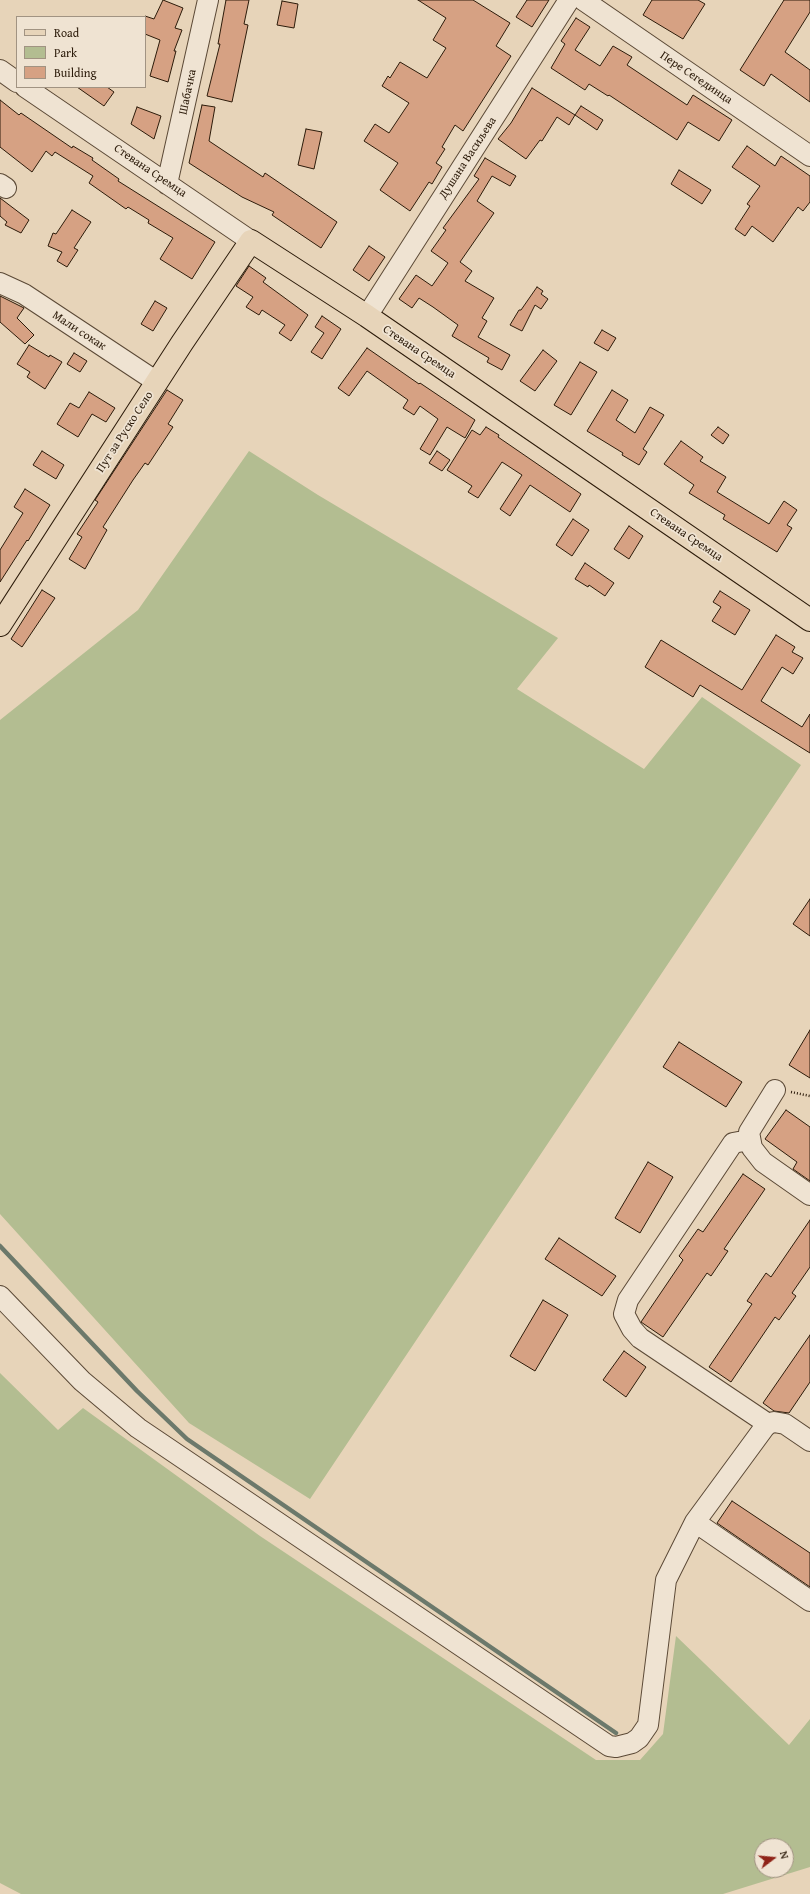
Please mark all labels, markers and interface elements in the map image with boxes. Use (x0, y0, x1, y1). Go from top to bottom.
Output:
legend (16, 16, 146, 88)
text: Road (54, 24, 79, 41)
text: Park (54, 44, 77, 61)
street label: Пере Сегединца (657, 49, 735, 107)
text: Building (54, 64, 97, 81)
street label: Шабачка (176, 68, 200, 116)
street label: Душана Васиљева (436, 114, 500, 202)
street label: Стевана Сремца (111, 141, 189, 201)
street label: Мали сокак (49, 308, 109, 354)
street label: Стевана Сремца (380, 322, 458, 382)
street label: Пут за Руско Село (93, 389, 157, 475)
street label: Стевана Сремца (647, 505, 725, 565)
north arrow (754, 1838, 794, 1878)
text: N (776, 1849, 793, 1861)

